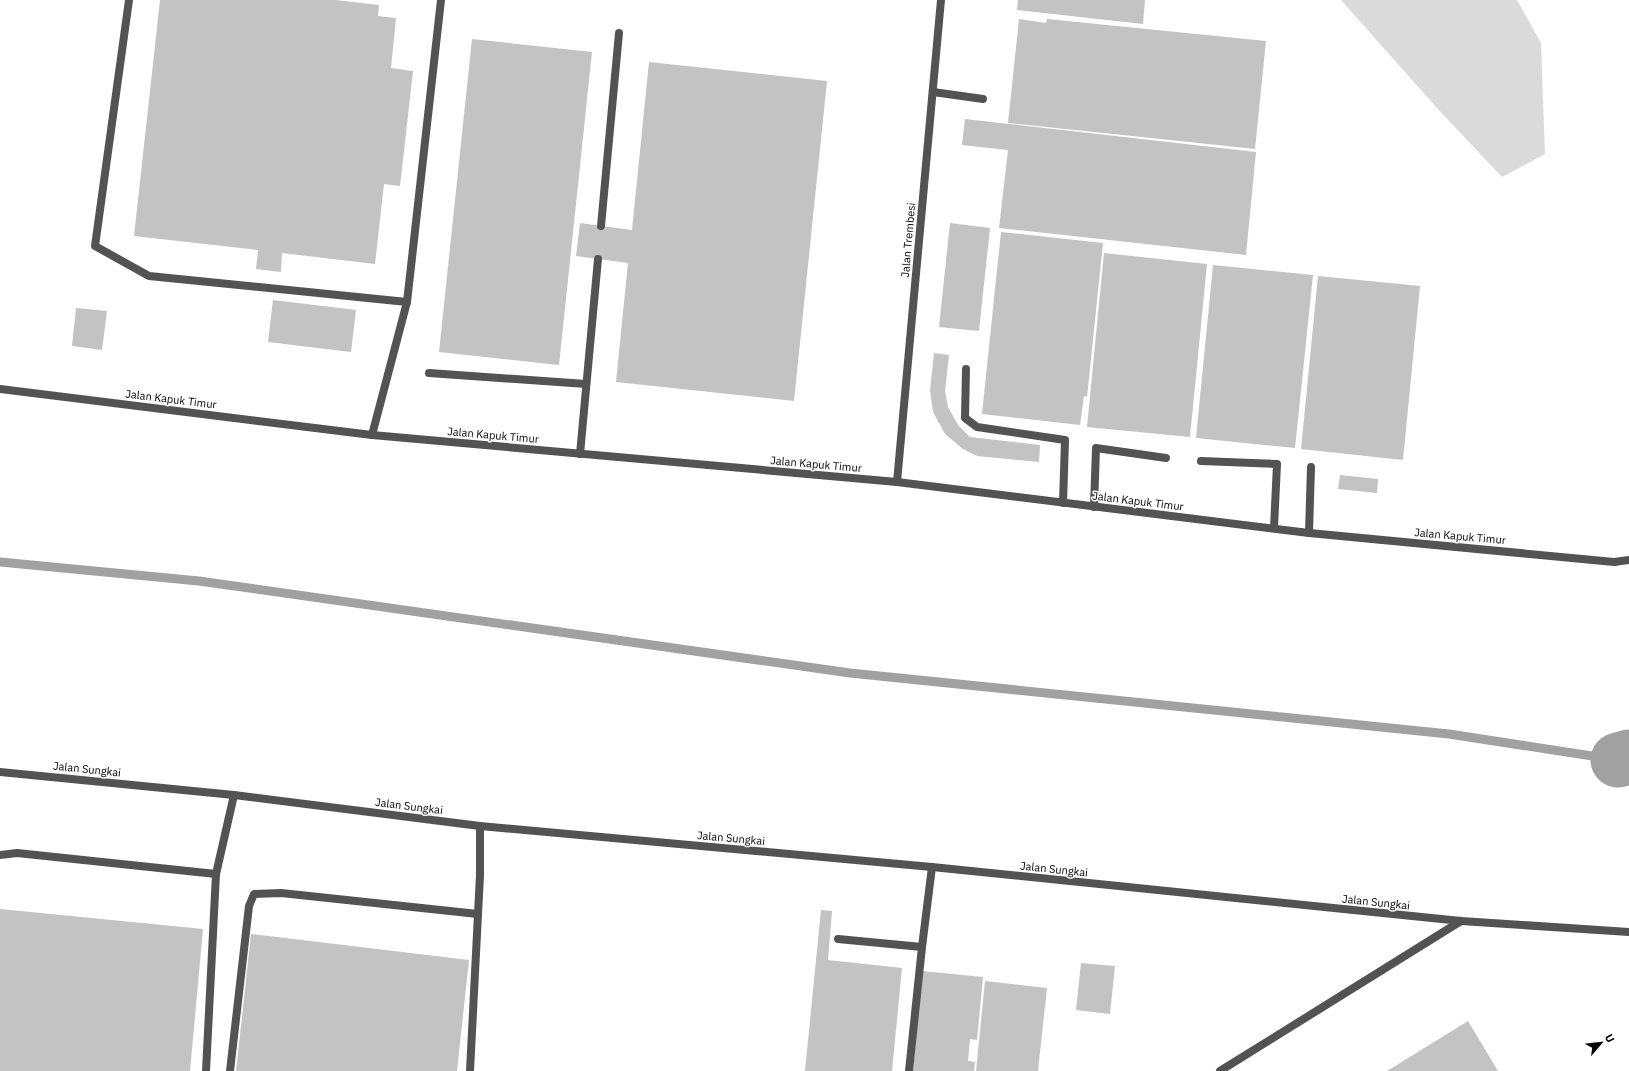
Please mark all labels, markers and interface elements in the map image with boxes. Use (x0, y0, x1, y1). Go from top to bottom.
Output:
street label: Jalan Trembesi (898, 202, 918, 278)
street label: Jalan Kapuk Timur (125, 386, 217, 412)
street label: Jalan Kapuk Timur (447, 424, 539, 446)
street label: Jalan Kapuk Timur (770, 453, 862, 475)
street label: Jalan Kapuk Timur (1092, 488, 1184, 514)
street label: Jalan Kapuk Timur (1414, 525, 1506, 547)
street label: Jalan Sungkai (52, 758, 122, 780)
street label: Jalan Sungkai (374, 795, 444, 817)
street label: Jalan Sungkai (696, 828, 766, 848)
street label: Jalan Sungkai (1019, 858, 1089, 880)
street label: Jalan Sungkai (1341, 891, 1411, 913)
north arrow (1581, 1023, 1621, 1063)
text: U (1602, 1032, 1618, 1045)

